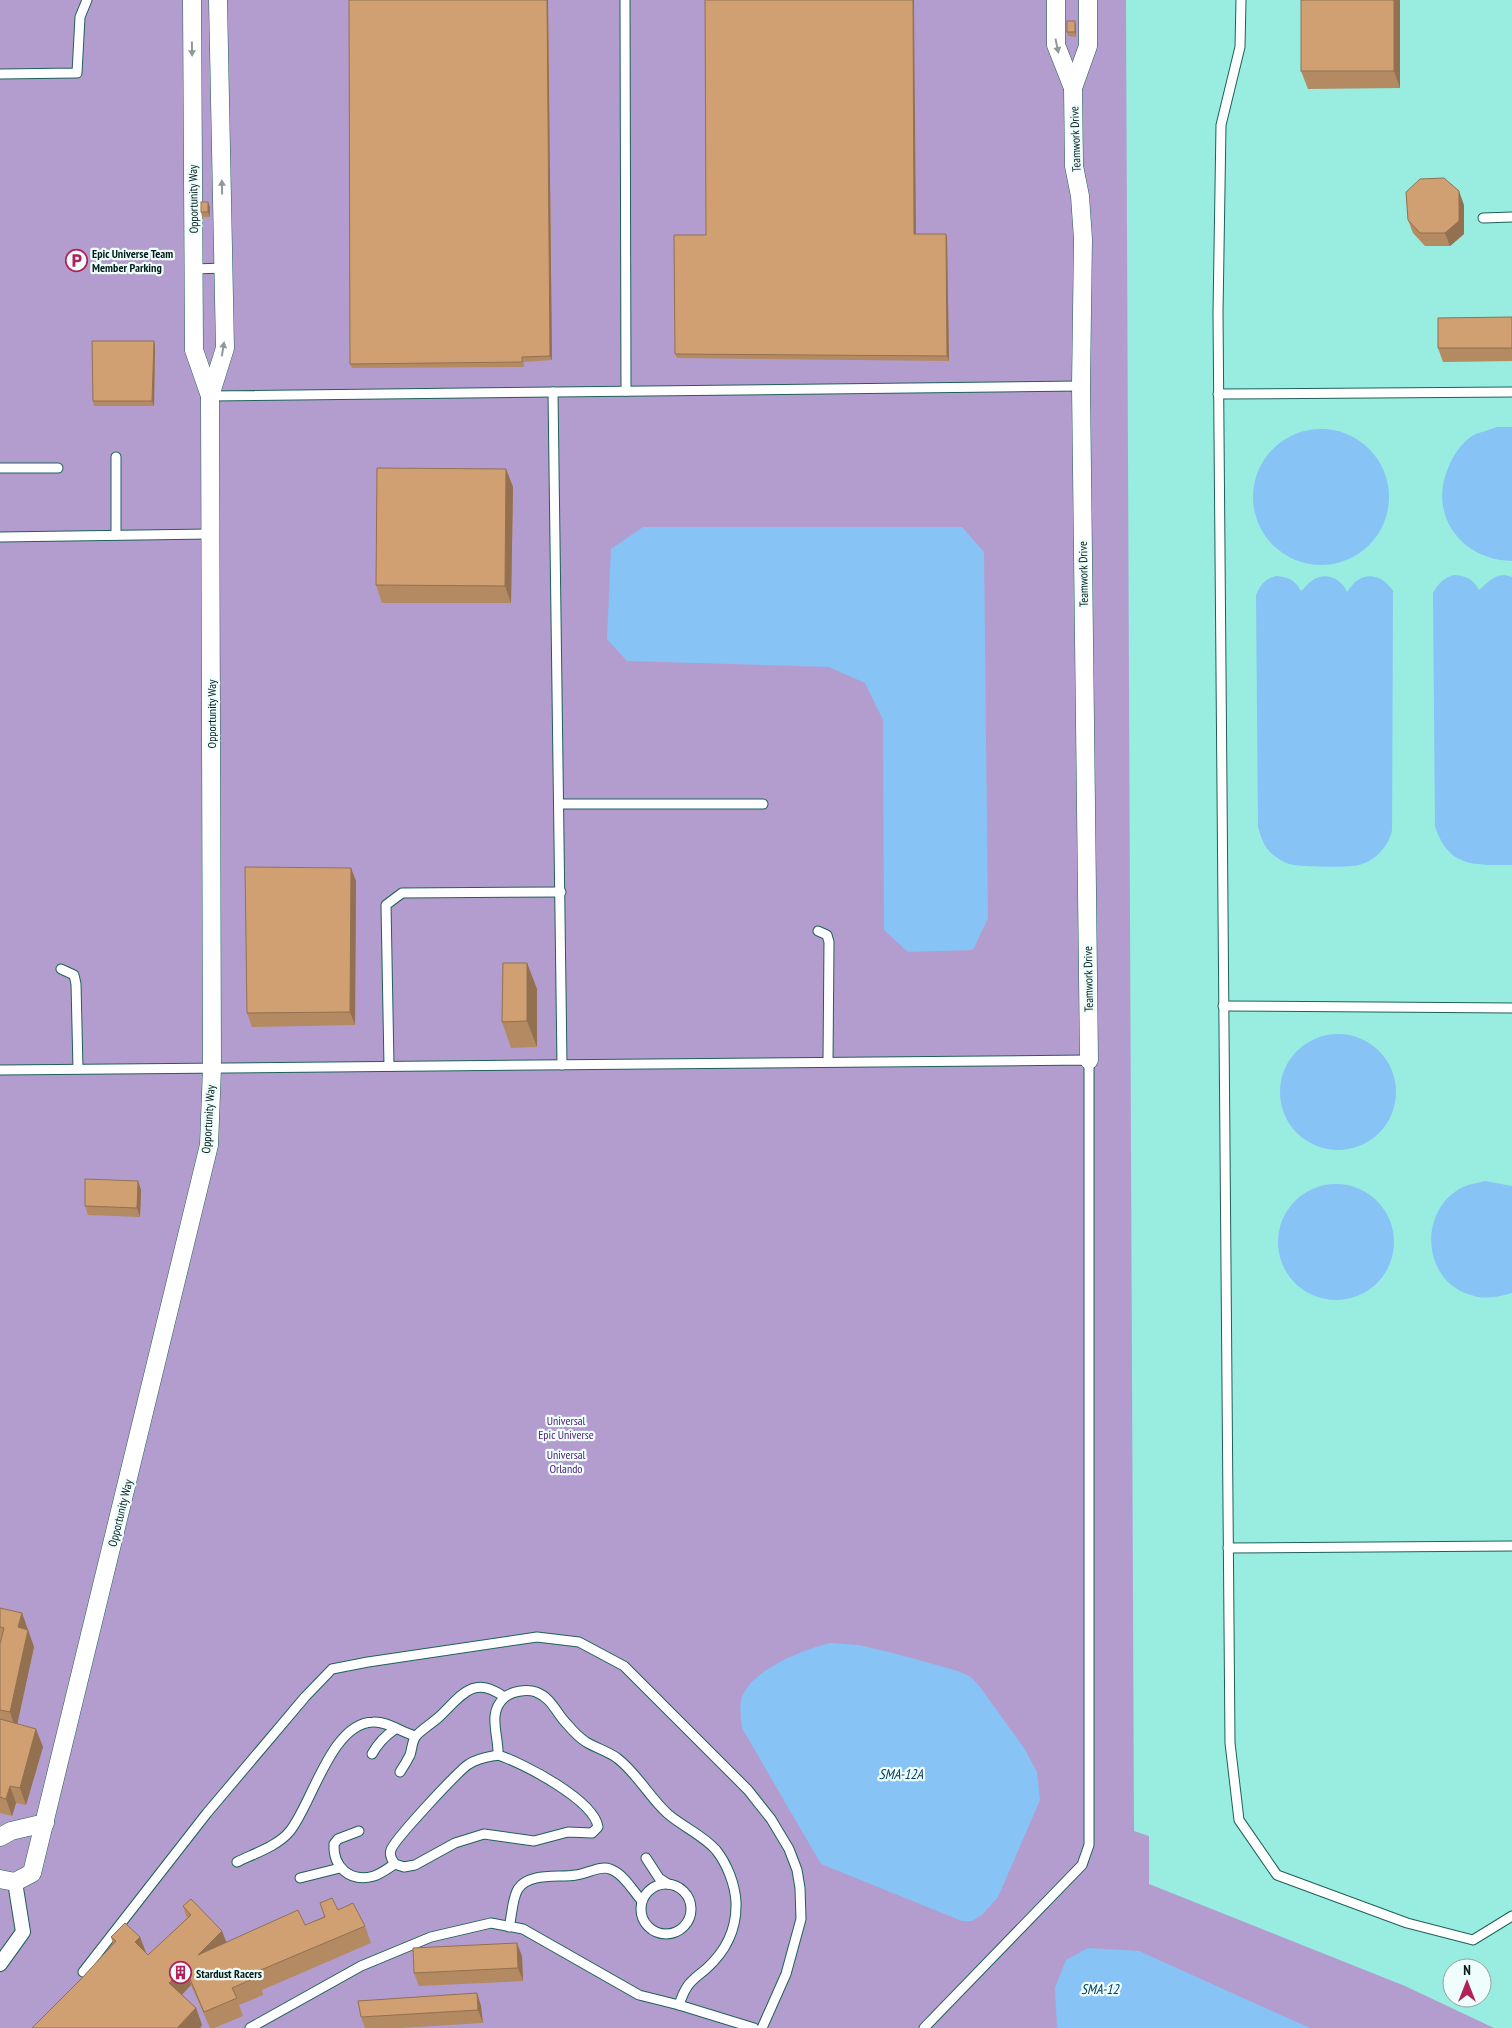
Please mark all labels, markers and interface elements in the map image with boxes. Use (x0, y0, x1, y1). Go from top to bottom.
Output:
one-way arrow (1054, 38, 1062, 54)
one-way arrow (189, 41, 197, 57)
street label: Teamwork Drive (1066, 106, 1084, 172)
street label: Opportunity Way (185, 164, 201, 234)
one-way arrow (218, 178, 226, 194)
place label: Epic Universe Team Member Parking (92, 246, 173, 275)
parking icon: Epic Universe Team Member Parking (64, 248, 88, 272)
one-way arrow (220, 340, 228, 356)
street label: Teamwork Drive (1075, 541, 1091, 607)
street label: Opportunity Way (204, 679, 219, 748)
street label: Teamwork Drive (1080, 946, 1096, 1012)
street label: Opportunity Way (198, 1084, 218, 1154)
park label: Universal Epic Universe (538, 1413, 594, 1442)
park label: Universal Orlando (547, 1447, 586, 1476)
street label: Opportunity Way (104, 1477, 136, 1548)
water label: SMA-12A (879, 1765, 924, 1783)
north arrow (1442, 1958, 1492, 2008)
building icon: Stardust Racers (168, 1961, 192, 1985)
text: N (1463, 1961, 1471, 1979)
place label: Stardust Racers (196, 1966, 262, 1981)
water label: SMA-12 (1081, 1980, 1121, 1998)

